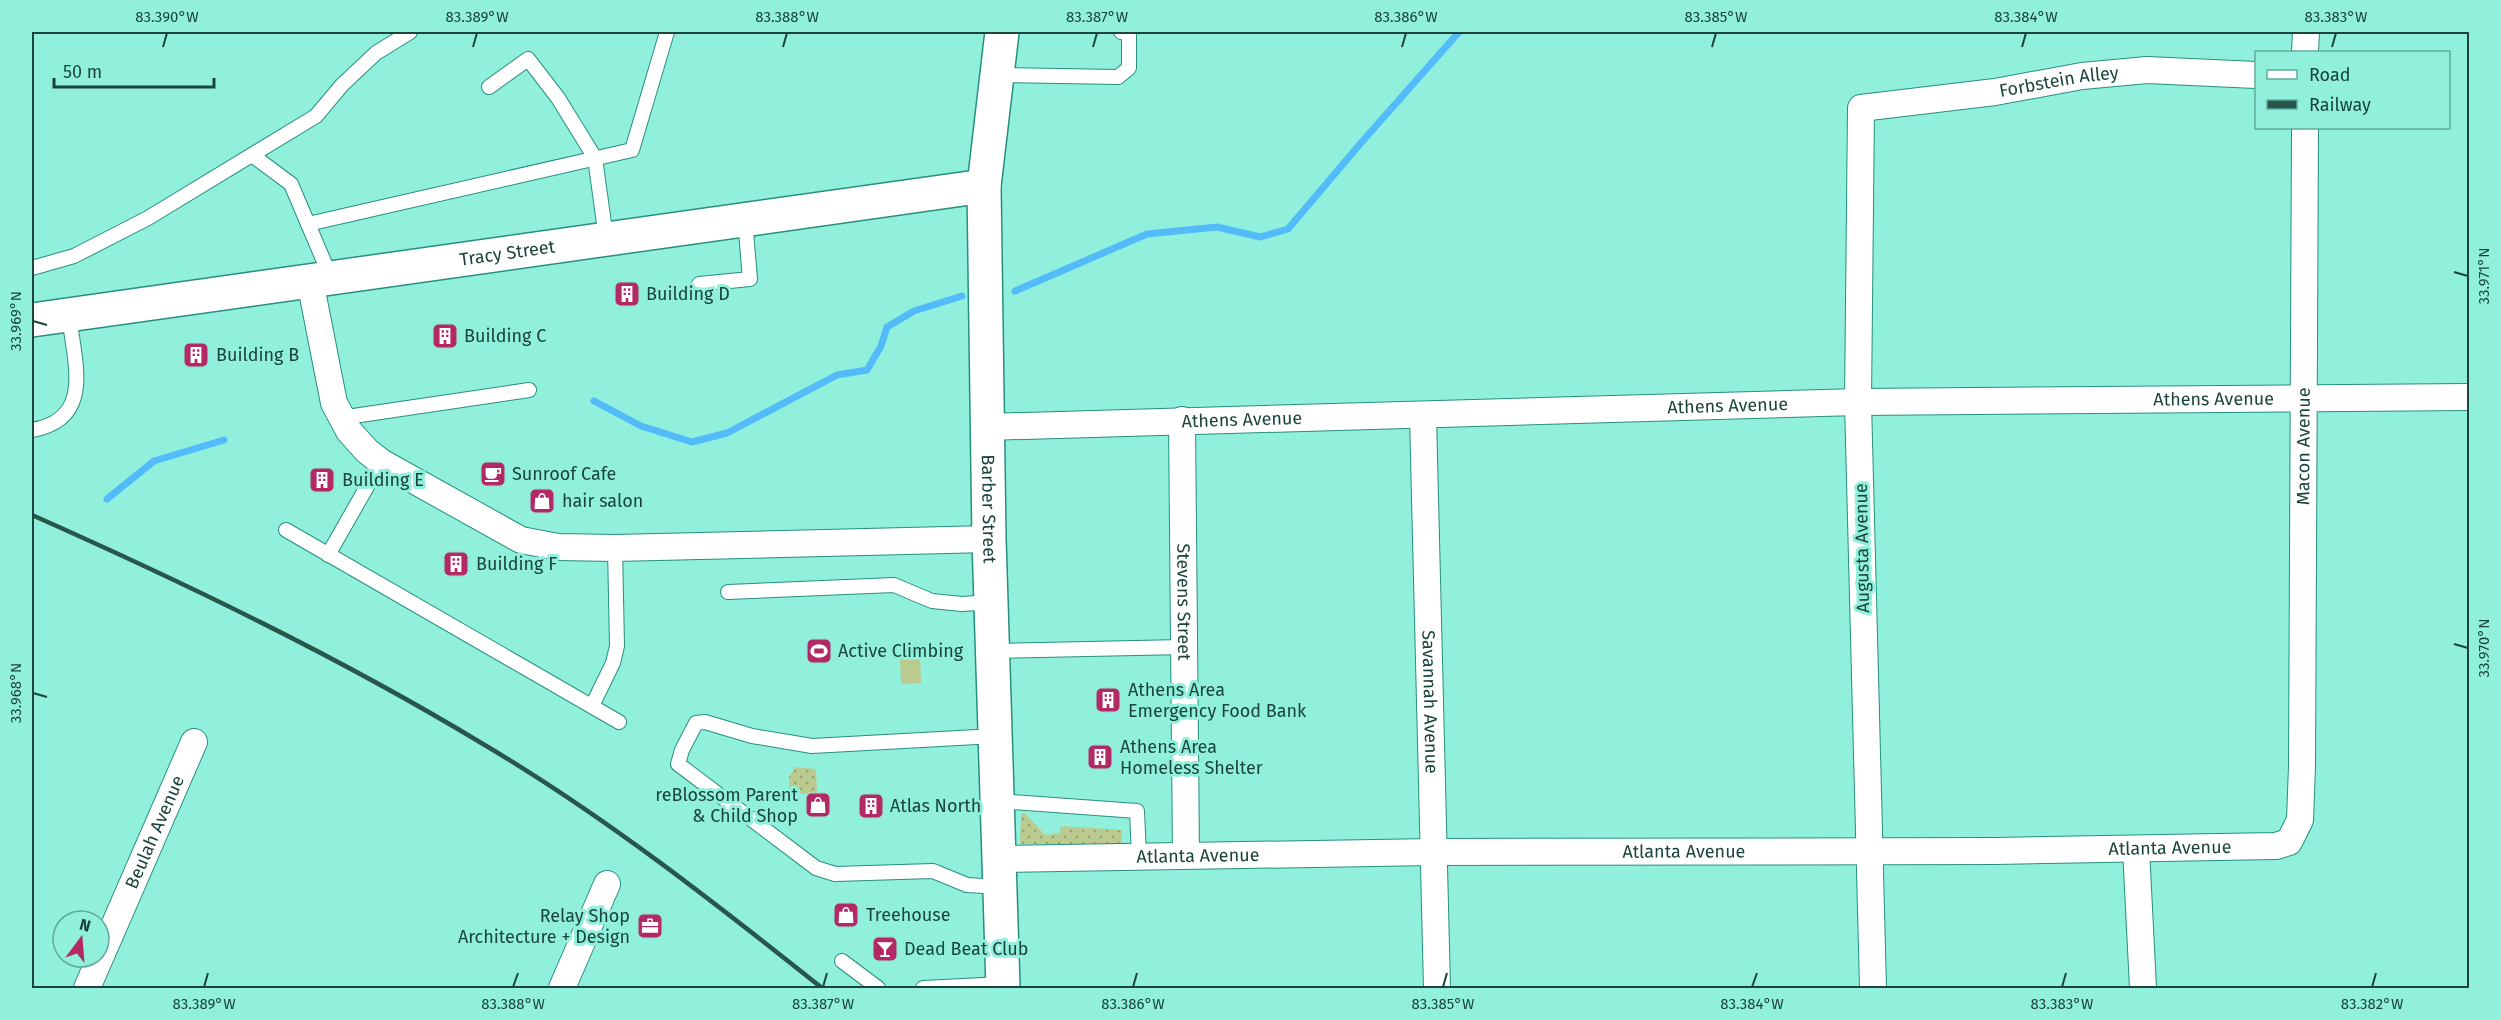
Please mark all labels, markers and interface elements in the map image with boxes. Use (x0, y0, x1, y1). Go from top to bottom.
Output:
text: 83.390°W (135, 8, 199, 26)
text: 83.389°W (445, 8, 509, 26)
text: 83.388°W (755, 8, 819, 26)
text: 83.387°W (1066, 8, 1129, 26)
text: 83.386°W (1374, 8, 1438, 26)
text: 83.385°W (1685, 8, 1748, 26)
text: 83.384°W (1994, 8, 2058, 26)
text: 83.383°W (2305, 8, 2368, 26)
scale bar (54, 51, 214, 89)
legend (2255, 51, 2450, 129)
text: 50 m (63, 61, 102, 83)
street label: Forbstein Alley (1997, 62, 2120, 102)
text: Road (2309, 64, 2351, 86)
text: Railway (2309, 94, 2371, 116)
street label: Tracy Street (458, 235, 557, 271)
text: 33.971°N (2475, 248, 2493, 304)
building icon: Building D (612, 279, 642, 309)
place label: Building D (646, 283, 730, 305)
text: 33.969°N (7, 291, 25, 351)
building icon: Building C (430, 321, 460, 351)
place label: Building C (464, 325, 546, 347)
building icon: Building B (181, 340, 211, 370)
place label: Building B (216, 344, 299, 366)
street label: Macon Avenue (2292, 387, 2315, 505)
street label: Athens Avenue (2153, 388, 2274, 411)
street label: Athens Avenue (1667, 393, 1788, 418)
street label: Athens Avenue (1181, 407, 1303, 432)
street label: Barber Street (977, 454, 1001, 564)
cafe icon: Sunroof Cafe (478, 459, 508, 489)
place label: Sunroof Cafe (512, 463, 616, 485)
building icon: Building E (307, 465, 337, 495)
place label: Building E (342, 469, 424, 491)
street label: Augusta Avenue (1850, 483, 1874, 613)
shop icon: hair salon (527, 486, 557, 516)
place label: hair salon (562, 490, 643, 512)
street label: Stevens Street (1172, 543, 1195, 661)
building icon: Building F (441, 549, 471, 579)
place label: Building F (476, 553, 557, 575)
text: 33.970°N (2475, 619, 2493, 677)
street label: Savannah Avenue (1417, 630, 1443, 774)
sports icon: Active Climbing (804, 636, 834, 666)
place label: Active Climbing (838, 640, 964, 662)
text: 33.968°N (7, 663, 25, 723)
place label: Athens Area Emergency Food Bank (1128, 679, 1307, 722)
building icon: Athens Area Emergency Food Bank (1093, 685, 1123, 715)
place label: Athens Area Homeless Shelter (1120, 736, 1263, 779)
building icon: Athens Area Homeless Shelter (1085, 742, 1115, 772)
street label: Beulah Avenue (121, 772, 189, 892)
place label: reBlossom Parent & Child Shop (655, 784, 798, 827)
shop icon: reBlossom Parent & Child Shop (803, 790, 833, 820)
building icon: Atlas North (856, 791, 886, 821)
place label: Atlas North (890, 795, 981, 817)
street label: Atlanta Avenue (2108, 836, 2232, 860)
street label: Atlanta Avenue (1622, 840, 1745, 863)
street label: Atlanta Avenue (1136, 844, 1260, 868)
shop icon: Treehouse (831, 900, 861, 930)
place label: Treehouse (866, 904, 951, 926)
place label: Relay Shop Architecture + Design (458, 905, 630, 948)
north arrow (51, 909, 111, 969)
office icon: Relay Shop Architecture + Design (635, 911, 665, 941)
text: N (77, 914, 93, 936)
bar icon: Dead Beat Club (870, 934, 900, 964)
place label: Dead Beat Club (904, 938, 1029, 960)
text: 83.389°W (172, 995, 236, 1013)
text: 83.388°W (481, 995, 545, 1013)
text: 83.387°W (792, 995, 855, 1013)
text: 83.386°W (1101, 995, 1165, 1013)
text: 83.385°W (1412, 995, 1475, 1013)
text: 83.384°W (1720, 995, 1784, 1013)
text: 83.383°W (2031, 995, 2094, 1013)
text: 83.382°W (2341, 995, 2404, 1013)

